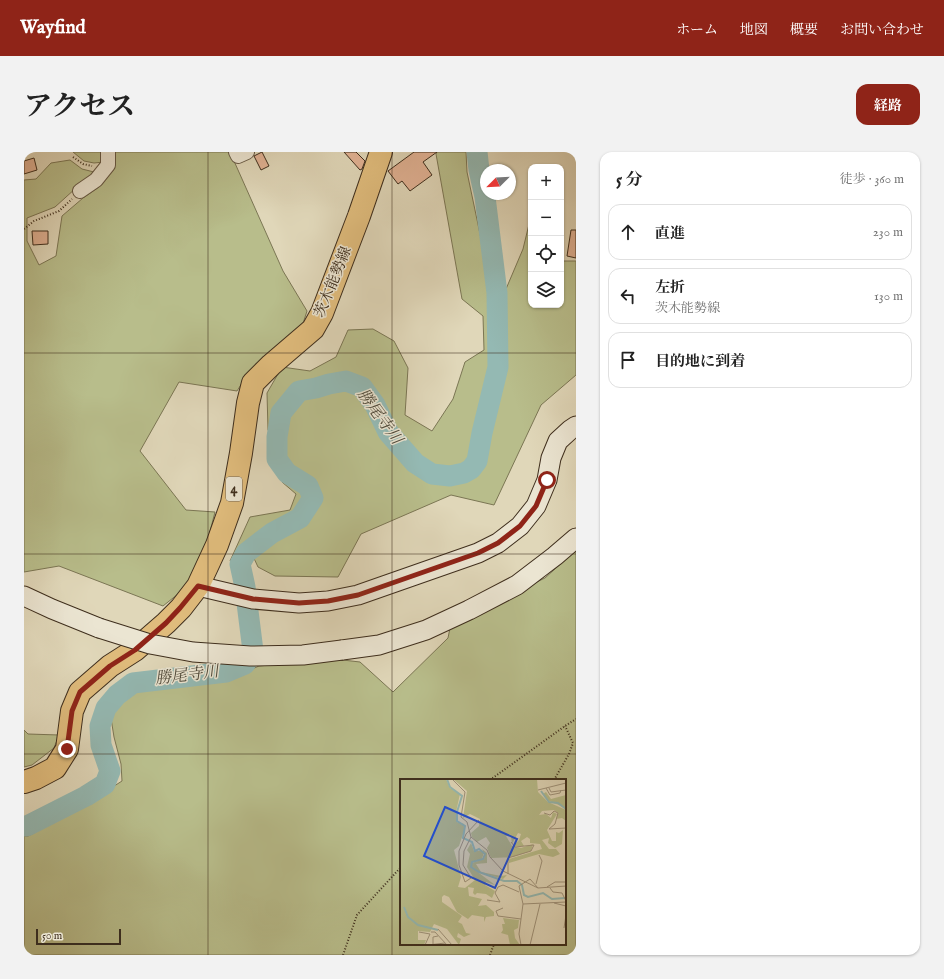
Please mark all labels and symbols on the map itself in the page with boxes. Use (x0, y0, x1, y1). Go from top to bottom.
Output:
north arrow (480, 164, 516, 200)
street label: 茨木能勢線 (310, 244, 356, 320)
water label: 勝尾寺川 (352, 385, 407, 450)
route start (538, 471, 556, 489)
road number: 4 (226, 477, 242, 501)
water label: 勝尾寺川 (154, 662, 222, 690)
route end (58, 740, 76, 758)
inset map (400, 779, 566, 945)
scale bar (36, 927, 121, 946)

